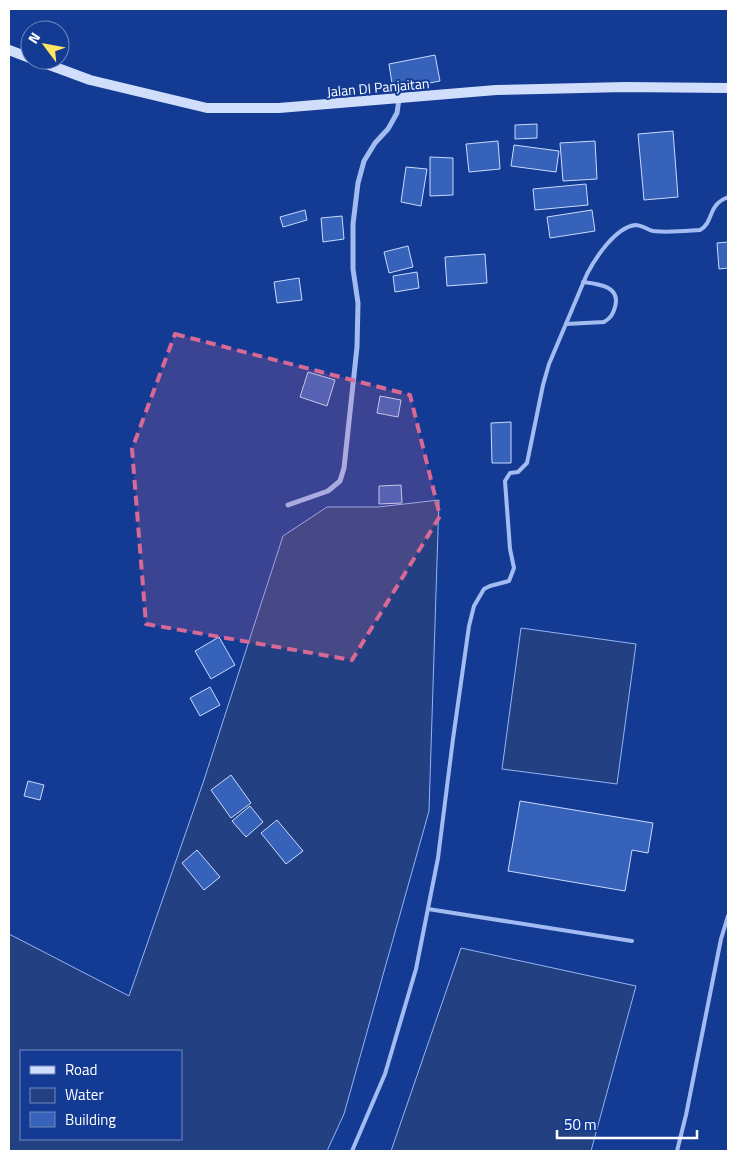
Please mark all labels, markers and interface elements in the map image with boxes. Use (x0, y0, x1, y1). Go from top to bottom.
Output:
north arrow (20, 20, 70, 70)
text: N (22, 28, 45, 48)
street label: Jalan DI Panjaitan (326, 72, 430, 102)
legend (20, 1050, 182, 1140)
text: Road (65, 1058, 97, 1081)
text: Water (65, 1083, 104, 1106)
text: Building (65, 1108, 116, 1131)
scale bar (557, 1108, 697, 1140)
text: 50 m (564, 1113, 597, 1136)

